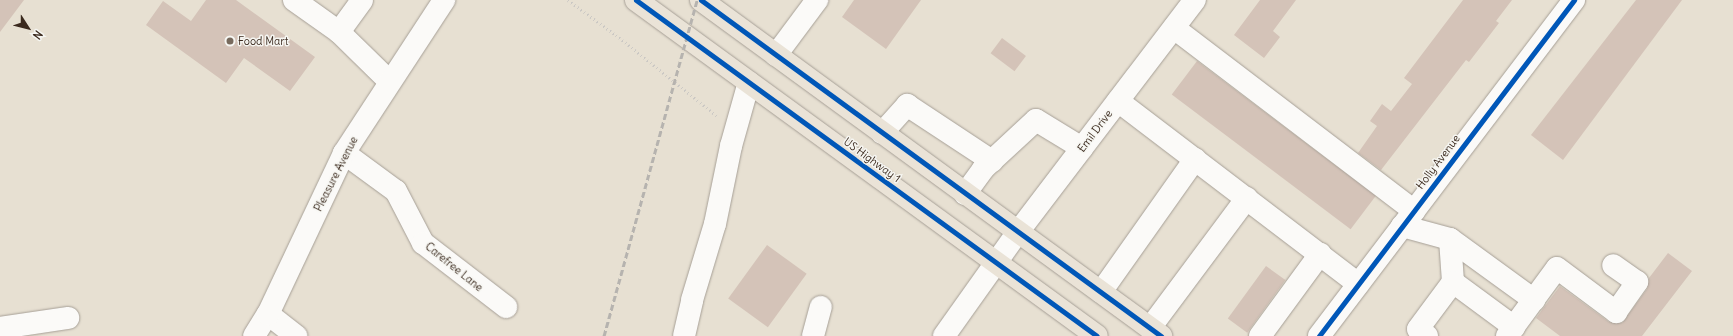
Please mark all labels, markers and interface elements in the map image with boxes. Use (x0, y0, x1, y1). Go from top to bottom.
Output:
north arrow (8, 8, 48, 48)
text: N (30, 28, 46, 42)
place label: Food Mart (238, 34, 289, 48)
marker: Food Mart (225, 36, 235, 46)
street label: Emil Drive (1075, 107, 1115, 155)
street label: Holly Avenue (1413, 132, 1463, 192)
street label: Pleasure Avenue (311, 134, 361, 214)
street label: US Highway 1 (841, 135, 903, 185)
street label: Carefree Lane (423, 240, 485, 294)

